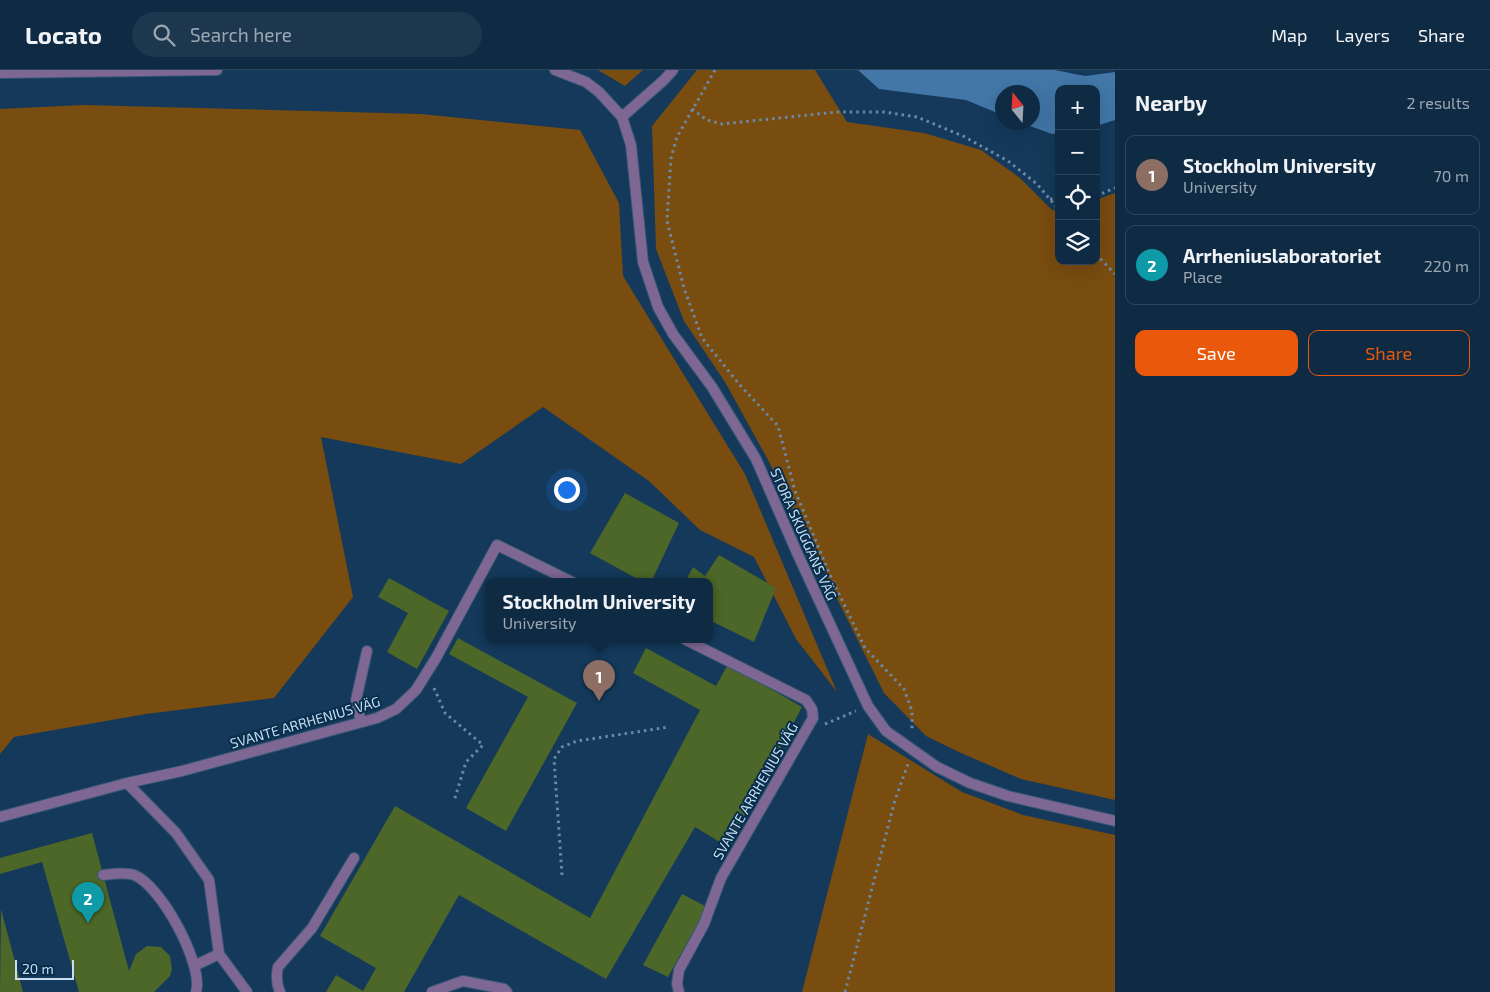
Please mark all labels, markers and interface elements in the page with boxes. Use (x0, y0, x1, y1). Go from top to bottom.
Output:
search box (132, 12, 482, 57)
text: Locato (25, 20, 102, 49)
icon: search (150, 21, 178, 49)
text: Search here (190, 23, 292, 46)
text: Map (1271, 24, 1307, 46)
text: Layers (1335, 24, 1390, 46)
text: Share (1418, 24, 1465, 46)
north arrow (995, 85, 1040, 130)
map controls (1055, 85, 1100, 265)
button: + (1055, 85, 1100, 130)
text: Nearby (1135, 90, 1207, 115)
text: 2 results (1407, 93, 1470, 112)
button: − (1055, 130, 1100, 175)
text: Stockholm University (1183, 154, 1376, 177)
text: 1 (1149, 166, 1155, 185)
text: 70 m (1434, 166, 1469, 185)
button: locate (1055, 175, 1100, 220)
text: University (1183, 177, 1257, 196)
button: layers (1055, 220, 1100, 265)
text: Arrheniuslaboratoriet (1183, 244, 1381, 267)
text: 2 (1147, 256, 1157, 275)
text: 220 m (1424, 256, 1469, 275)
text: Place (1183, 267, 1222, 286)
button: Save (1135, 330, 1298, 376)
button: Share (1308, 330, 1470, 376)
street label: STORA SKUGGANS VÄG (767, 465, 841, 603)
your location (554, 477, 580, 503)
popup (485, 578, 713, 643)
text: Stockholm University (502, 590, 696, 613)
text: University (502, 613, 576, 632)
pin: 1 (583, 660, 615, 701)
street label: SVANTE ARRHENIUS VÄG (228, 692, 382, 752)
street label: SVANTE ARRHENIUS VÄG (709, 719, 801, 863)
pin: 2 (72, 882, 104, 923)
scale bar (15, 957, 74, 980)
text: 20 m (22, 960, 54, 977)

